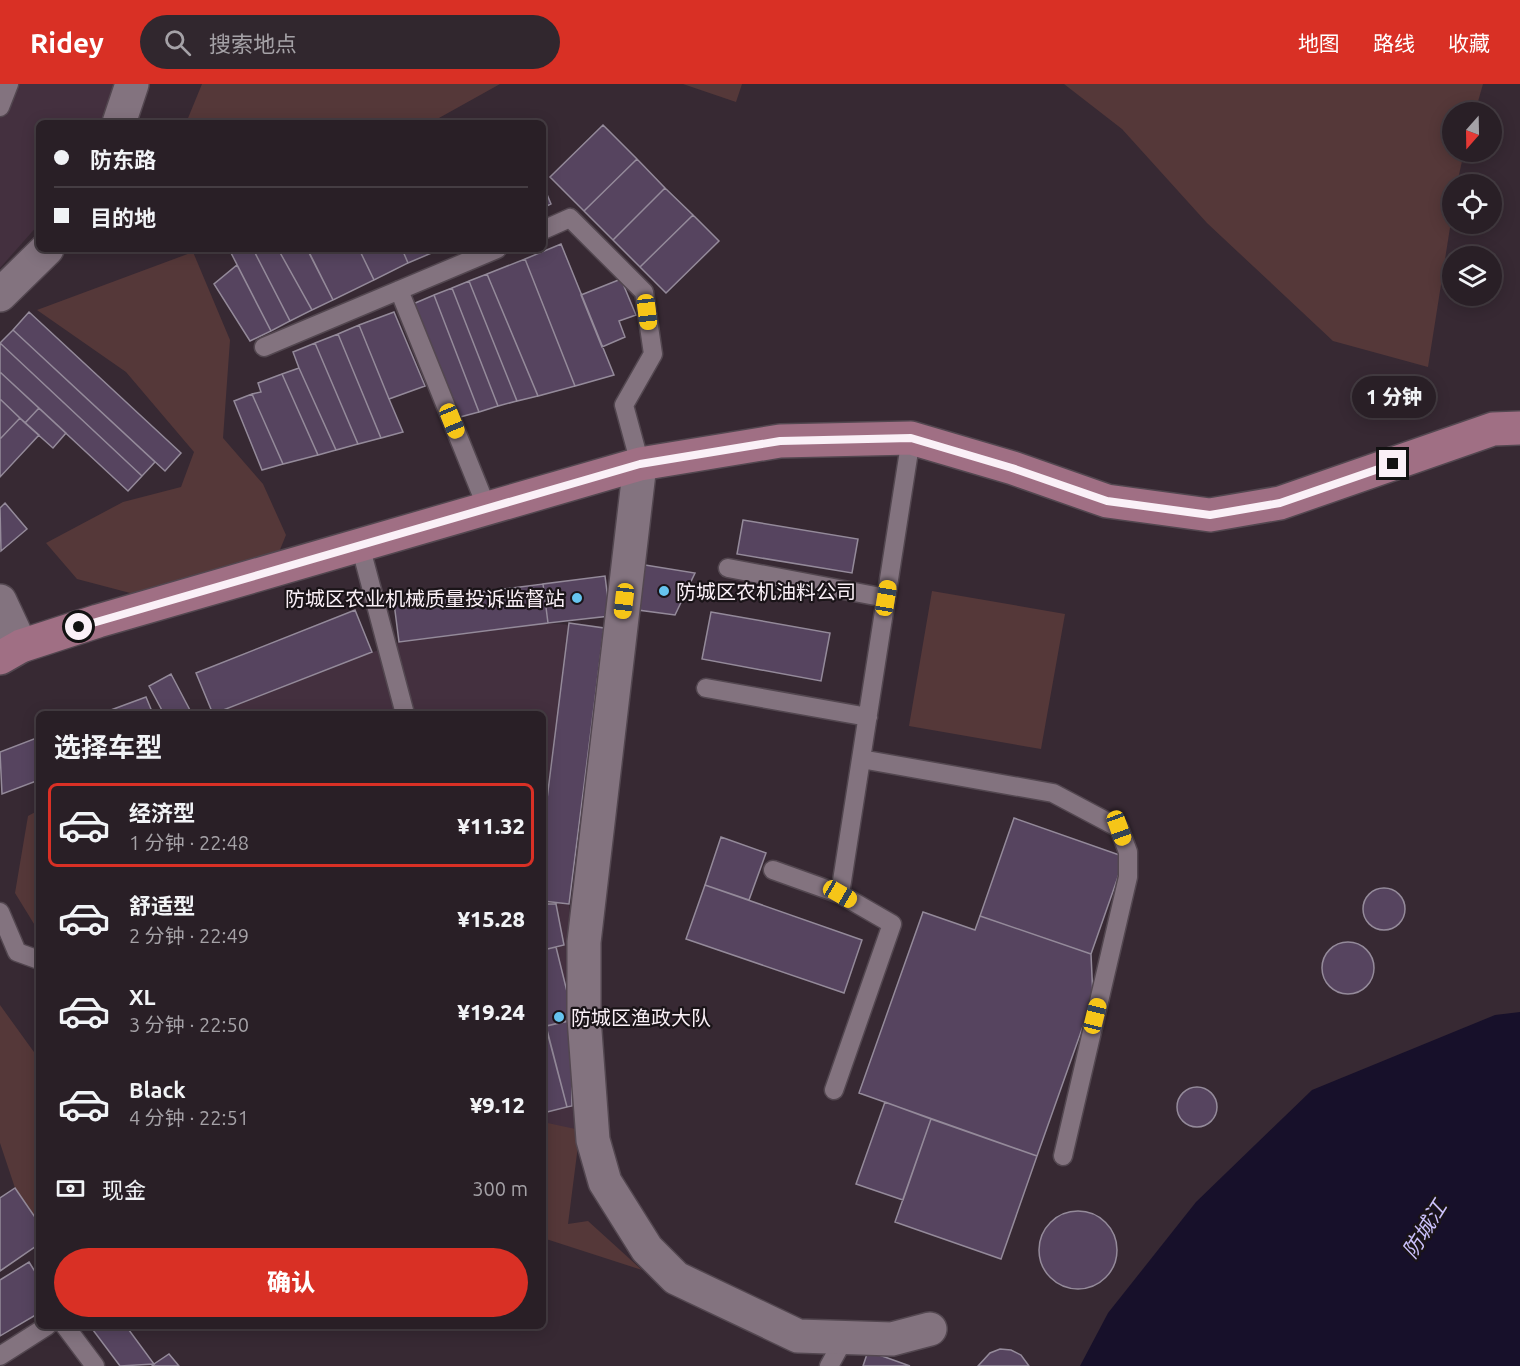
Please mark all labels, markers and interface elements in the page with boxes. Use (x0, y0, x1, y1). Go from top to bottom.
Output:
search box (140, 15, 560, 69)
icon: search (161, 26, 194, 59)
text: Ridey (30, 27, 104, 58)
text: 搜索地点 (209, 31, 297, 56)
text: 地图 (1298, 31, 1340, 55)
text: 路线 (1373, 31, 1415, 55)
text: 收藏 (1448, 31, 1490, 55)
north arrow (1442, 102, 1502, 162)
map controls (1442, 102, 1502, 306)
text: 防东路 (90, 147, 156, 172)
button: locate (1442, 174, 1502, 234)
text: 目的地 (90, 205, 156, 230)
button: layers (1442, 246, 1502, 306)
car (636, 293, 658, 331)
callout: 1 分钟 (1351, 377, 1435, 419)
text: 1 分钟 (1366, 385, 1422, 408)
car (437, 401, 467, 441)
route end (1379, 450, 1406, 477)
car (874, 579, 898, 617)
place label: 防城区农机油料公司 (676, 580, 856, 603)
car (613, 582, 635, 620)
marker: 防城区农机油料公司 (657, 584, 671, 598)
place label: 防城区农业机械质量投诉监督站 (285, 587, 565, 610)
marker: 防城区农业机械质量投诉监督站 (570, 591, 584, 605)
route start (65, 613, 92, 640)
text: 选择车型 (54, 732, 162, 762)
icon: car (57, 798, 111, 852)
text: 经济型 (129, 800, 195, 825)
car (1104, 808, 1134, 848)
text: ¥11.32 (458, 813, 525, 838)
text: 1 分钟 · 22:48 (129, 831, 249, 854)
car (820, 877, 860, 911)
icon: car (57, 891, 111, 945)
text: 舒适型 (129, 893, 195, 918)
text: ¥15.28 (458, 906, 525, 931)
text: 2 分钟 · 22:49 (129, 924, 249, 947)
icon: car (57, 984, 111, 1038)
text: XL (129, 984, 156, 1009)
car (1082, 996, 1108, 1036)
text: ¥19.24 (458, 999, 525, 1024)
place label: 防城区渔政大队 (571, 1006, 711, 1029)
marker: 防城区渔政大队 (552, 1010, 566, 1024)
text: 3 分钟 · 22:50 (129, 1013, 249, 1036)
icon: car (57, 1077, 111, 1131)
text: Black (129, 1077, 186, 1102)
text: ¥9.12 (470, 1092, 525, 1117)
text: 4 分钟 · 22:51 (129, 1106, 249, 1129)
icon: cash (54, 1172, 87, 1205)
text: 现金 (102, 1177, 146, 1202)
text: 300 m (472, 1177, 528, 1200)
water label: 防城江 (1397, 1194, 1452, 1262)
button: 确认 (54, 1248, 528, 1317)

